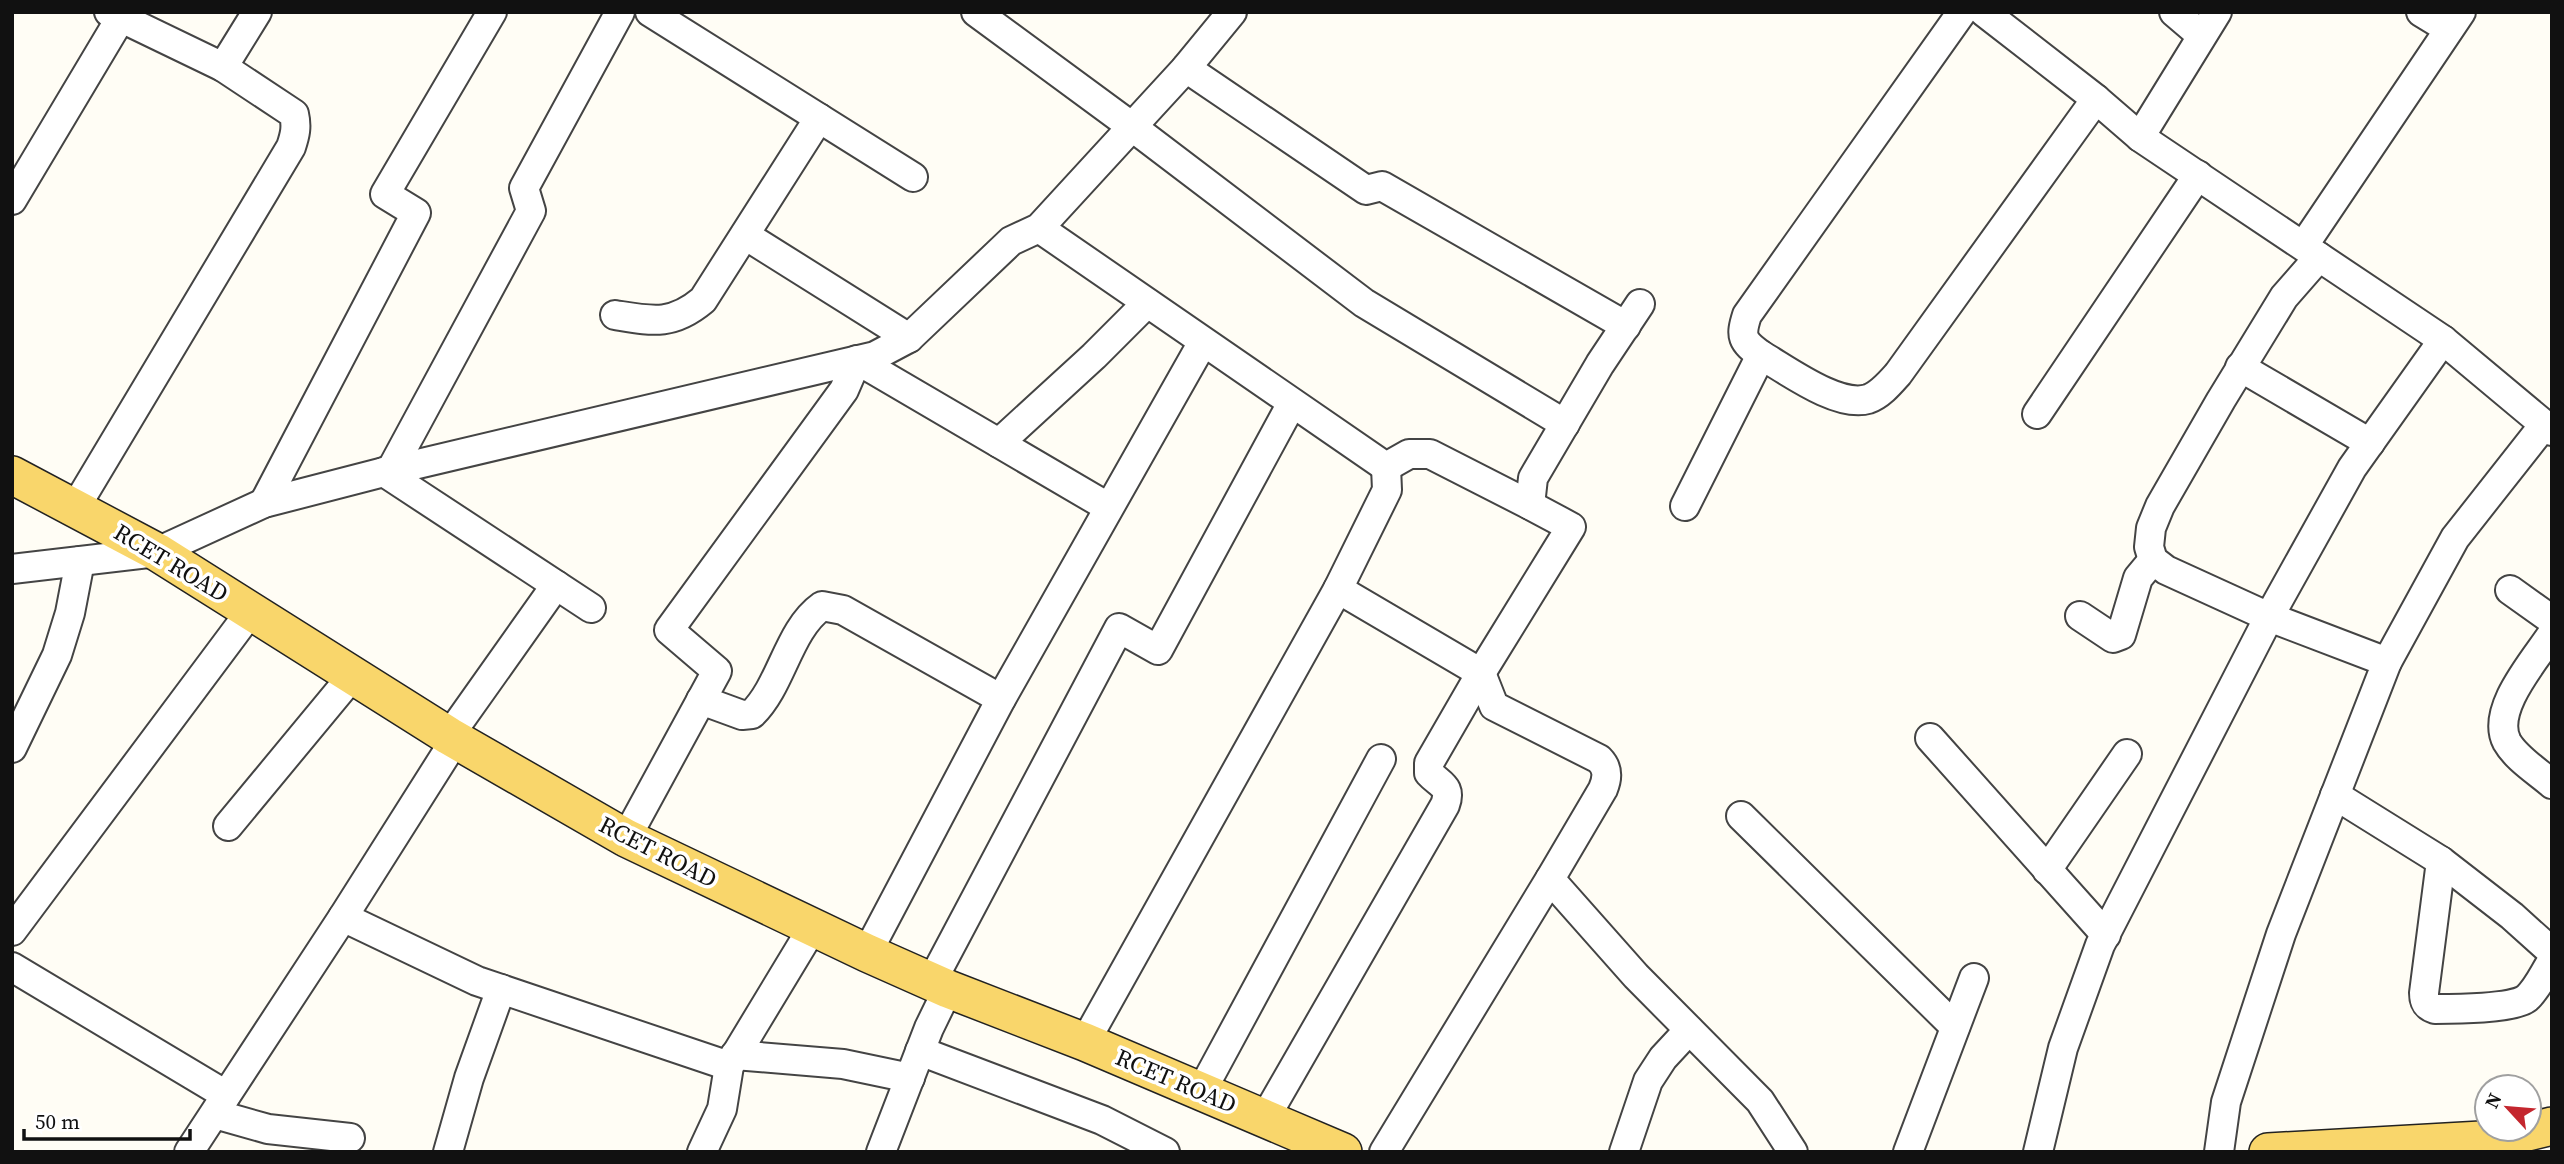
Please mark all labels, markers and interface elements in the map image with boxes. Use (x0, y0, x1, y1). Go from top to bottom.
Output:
street label: RCET ROAD (108, 515, 235, 610)
street label: RCET ROAD (594, 808, 723, 895)
street label: RCET ROAD (1111, 1040, 1242, 1121)
north arrow (2473, 1073, 2543, 1143)
text: N (2478, 1088, 2508, 1112)
scale bar (24, 1098, 191, 1142)
text: 50 m (35, 1107, 80, 1136)

